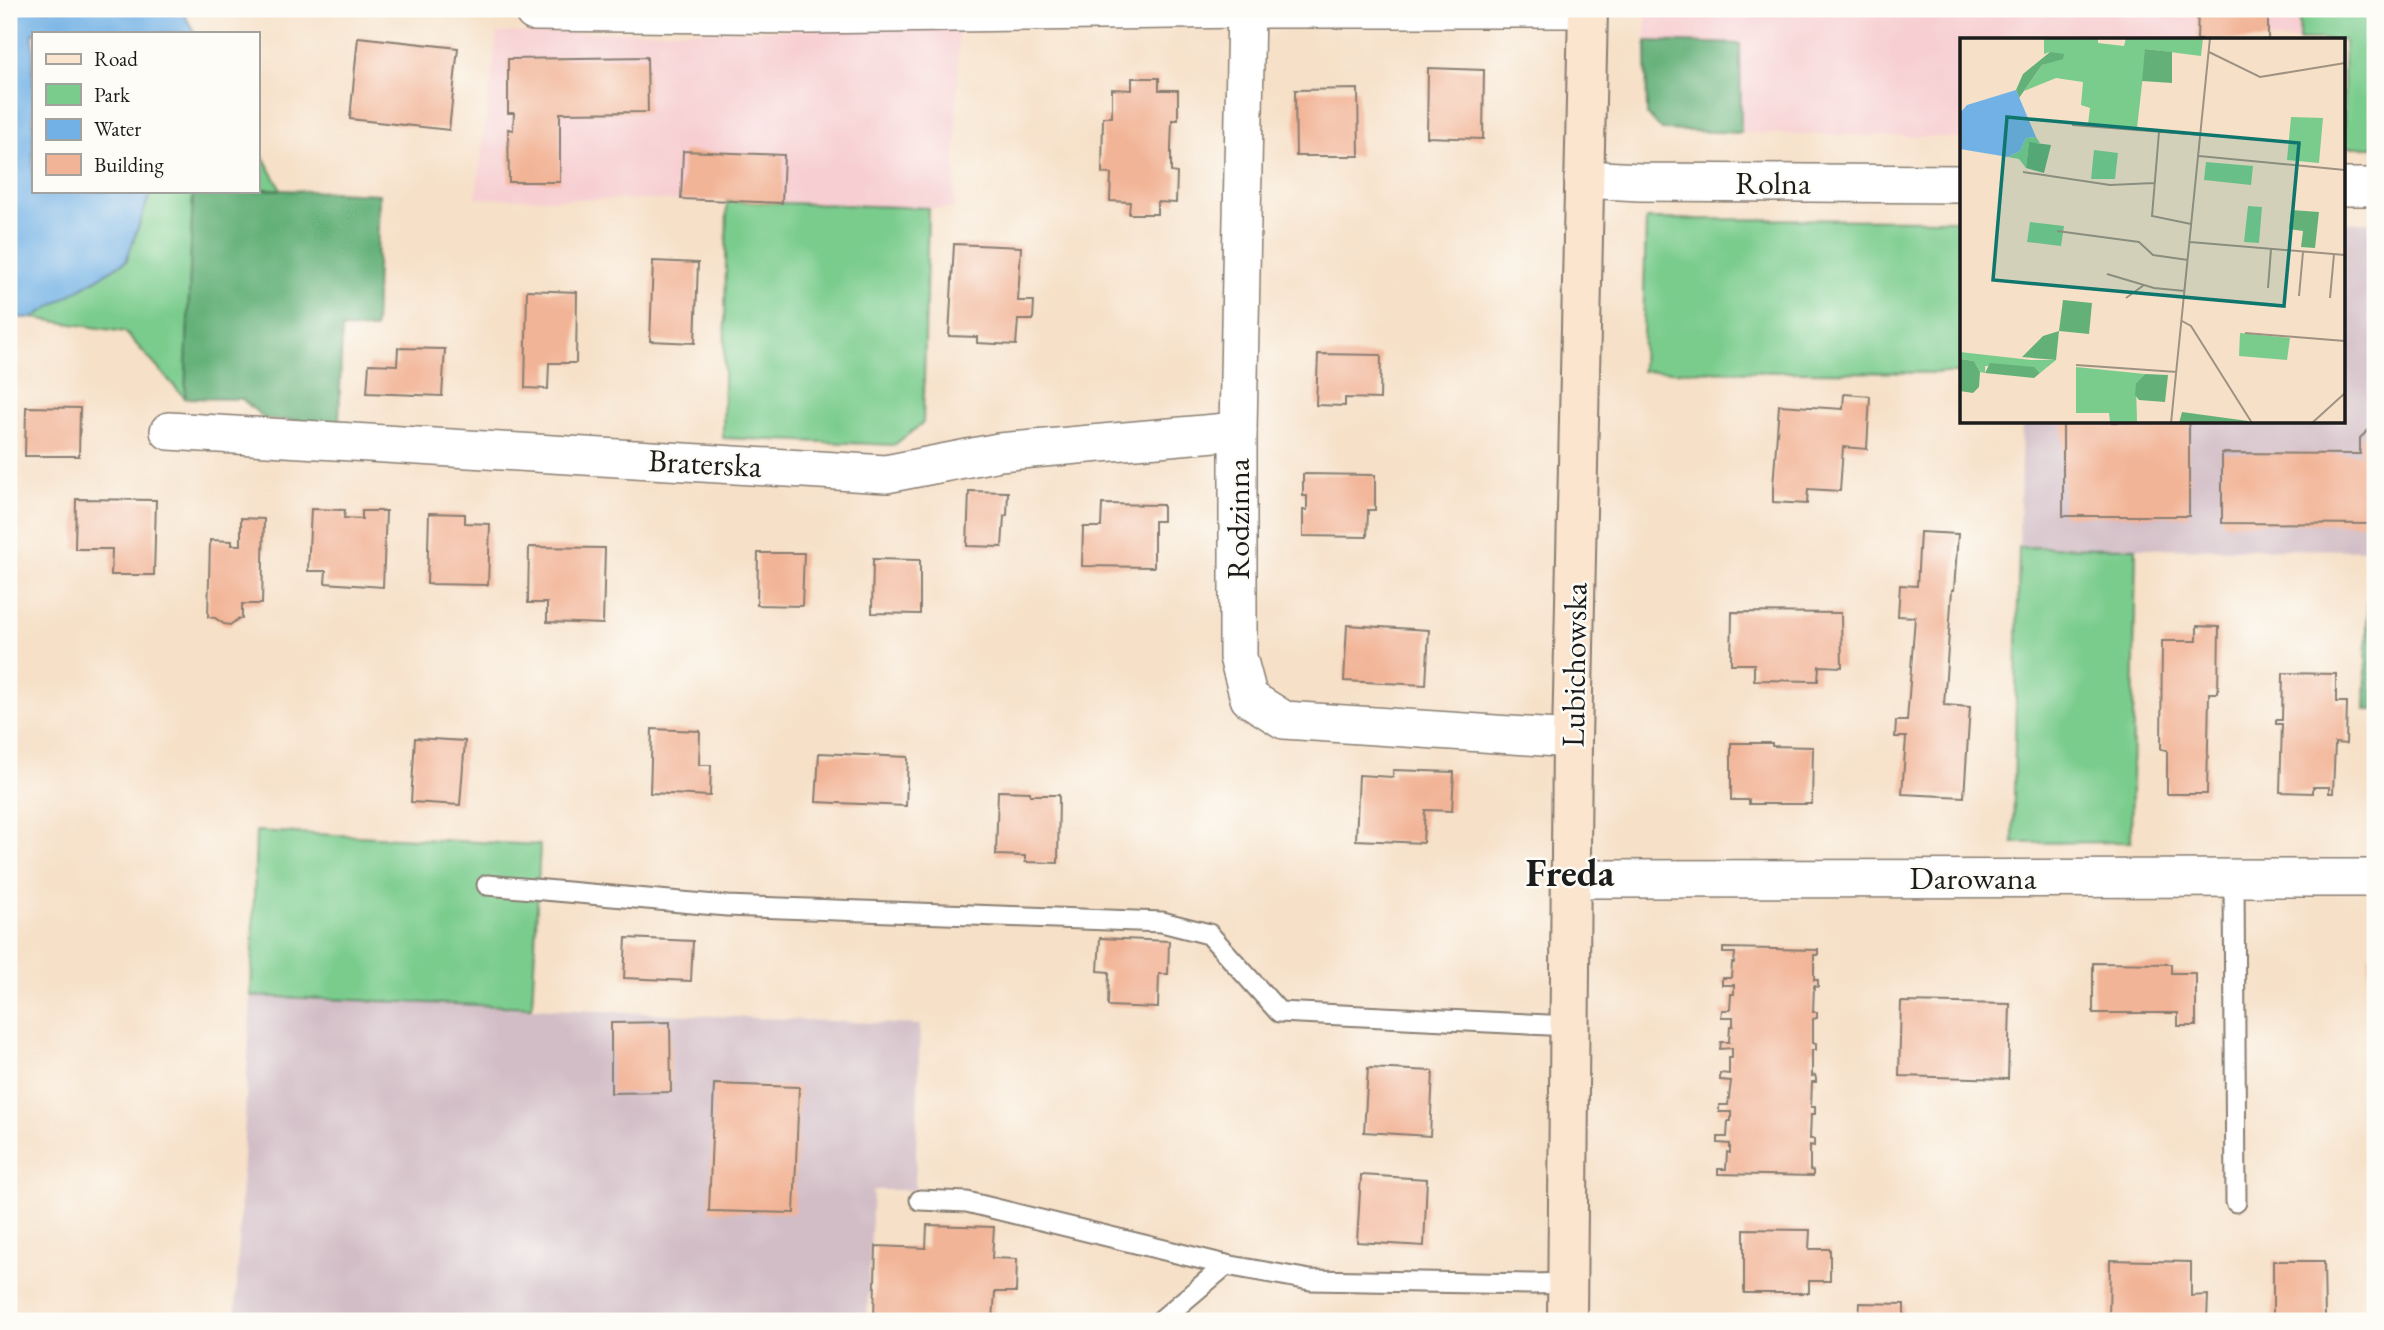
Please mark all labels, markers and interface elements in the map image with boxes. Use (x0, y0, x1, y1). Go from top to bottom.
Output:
legend (32, 32, 259, 192)
inset map (1960, 38, 2346, 424)
text: Road (94, 45, 138, 72)
text: Park (94, 81, 131, 108)
text: Water (94, 115, 141, 142)
text: Building (94, 151, 164, 178)
street label: Rolna (1735, 162, 1811, 204)
street label: Braterska (647, 439, 763, 487)
street label: Rodzinna (1217, 458, 1259, 580)
street label: Lubichowska (1552, 582, 1596, 748)
district label: Freda (1526, 848, 1615, 897)
street label: Darowana (1910, 857, 2037, 899)

